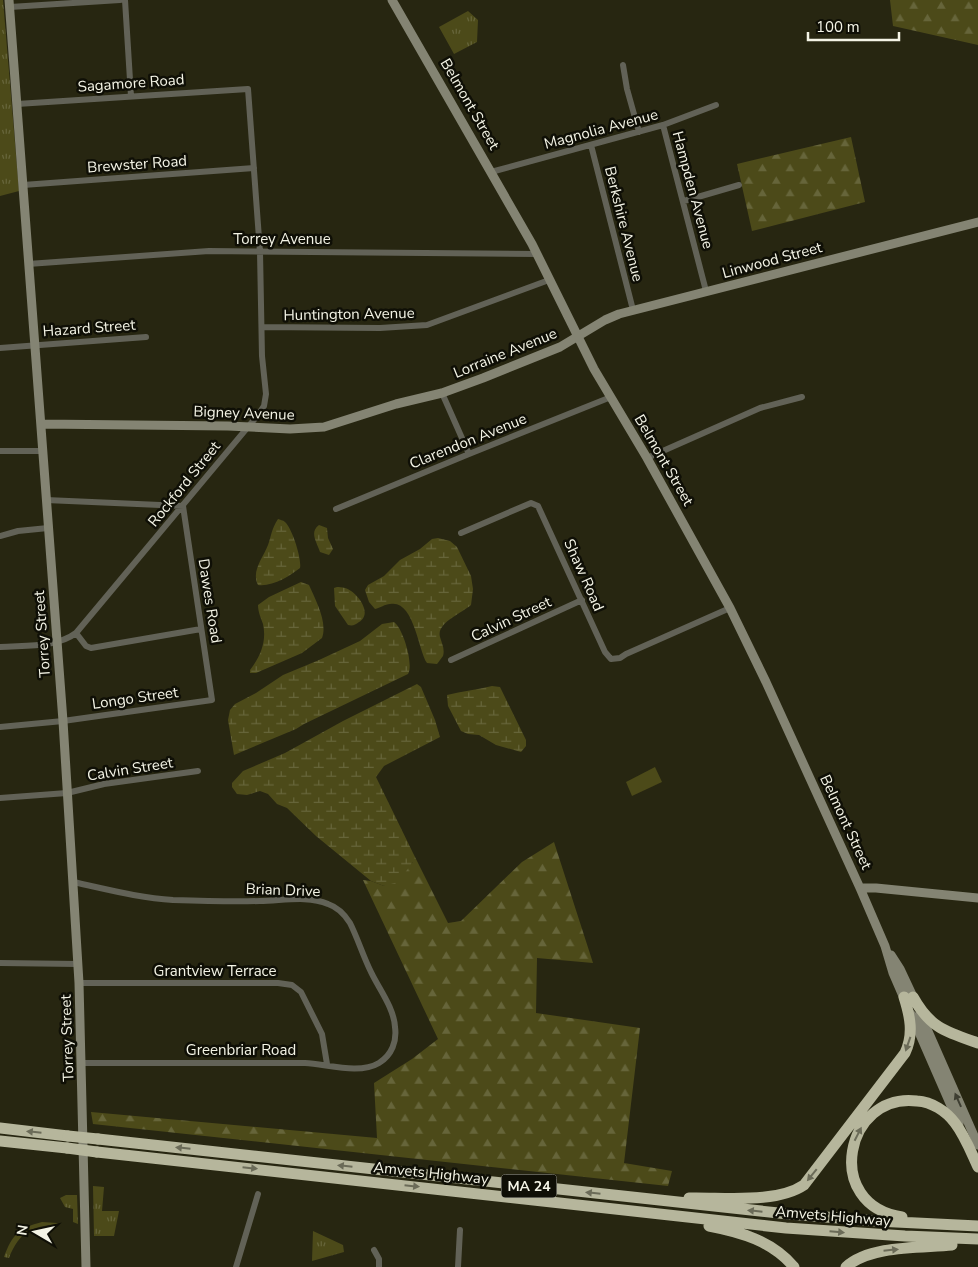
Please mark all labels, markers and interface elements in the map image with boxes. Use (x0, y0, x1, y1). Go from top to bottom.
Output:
scale bar (808, 10, 899, 42)
text: 100 m (816, 17, 860, 37)
street label: Belmont Street (436, 55, 505, 154)
street label: Sagamore Road (77, 69, 185, 97)
street label: Magnolia Avenue (542, 104, 660, 154)
street label: Hampden Avenue (668, 129, 718, 251)
street label: Brewster Road (86, 151, 188, 177)
street label: Berkshire Avenue (600, 164, 648, 284)
street label: Torrey Avenue (233, 229, 331, 249)
street label: Linwood Street (720, 237, 825, 283)
street label: Huntington Avenue (283, 303, 415, 325)
street label: Hazard Street (42, 315, 137, 341)
street label: Lorraine Avenue (450, 323, 560, 383)
street label: Bigney Avenue (193, 401, 295, 425)
street label: Clarendon Avenue (406, 408, 530, 474)
street label: Belmont Street (630, 411, 699, 510)
street label: Rockford Street (143, 436, 225, 531)
street label: Shaw Road (559, 536, 609, 614)
street label: Dawes Road (193, 557, 227, 645)
street label: Torrey Street (29, 589, 55, 678)
street label: Calvin Street (468, 591, 555, 646)
street label: Longo Street (91, 682, 180, 714)
street label: Calvin Street (86, 752, 175, 786)
street label: Belmont Street (815, 771, 877, 873)
street label: Brian Drive (245, 879, 321, 901)
street label: Grantview Terrace (154, 961, 276, 981)
street label: Torrey Street (55, 993, 79, 1082)
one-way arrow (903, 1037, 911, 1052)
street label: Greenbriar Road (186, 1040, 296, 1060)
one-way arrow (954, 1093, 962, 1107)
one-way arrow (854, 1126, 862, 1141)
one-way arrow (26, 1128, 42, 1136)
one-way arrow (175, 1144, 191, 1152)
street label: Amvets Highway (372, 1157, 490, 1189)
one-way arrow (337, 1162, 353, 1170)
one-way arrow (242, 1164, 258, 1172)
one-way arrow (806, 1169, 818, 1181)
road number: MA 24 (502, 1174, 556, 1198)
one-way arrow (404, 1182, 420, 1190)
one-way arrow (585, 1189, 601, 1197)
street label: Amvets Highway (774, 1201, 892, 1231)
north arrow (10, 1207, 60, 1257)
one-way arrow (747, 1207, 763, 1215)
text: N (12, 1223, 33, 1237)
one-way arrow (829, 1228, 845, 1236)
one-way arrow (883, 1246, 899, 1254)

